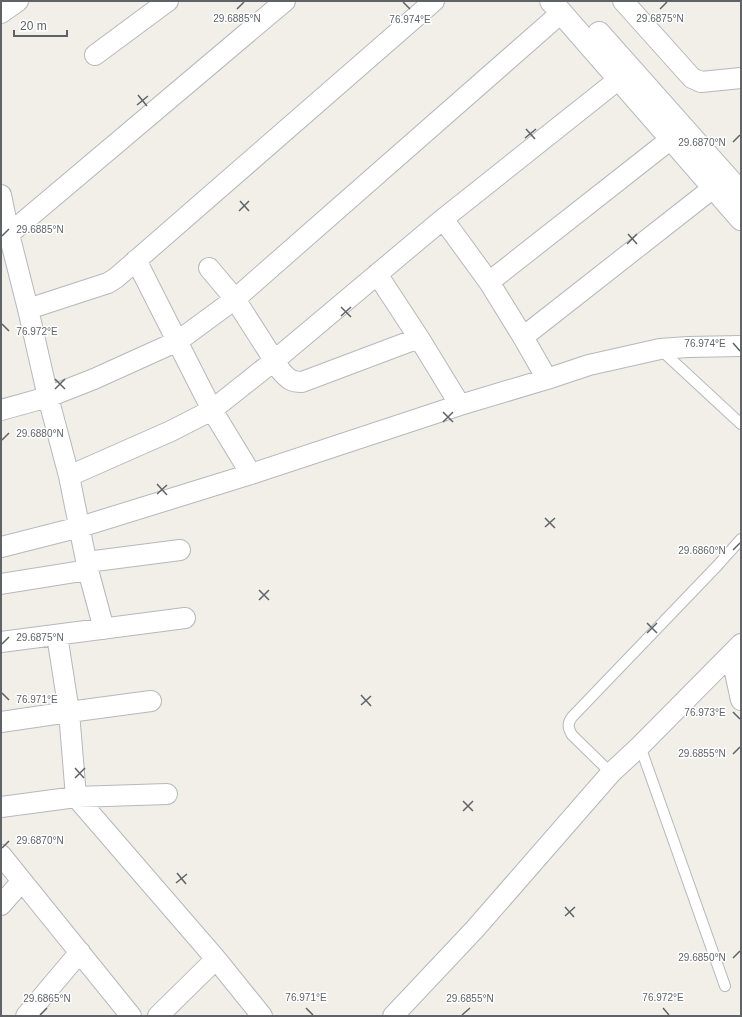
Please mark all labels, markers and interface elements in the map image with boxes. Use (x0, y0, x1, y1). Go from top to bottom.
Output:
scale bar (14, 12, 67, 38)
text: 29.6885°N (213, 13, 261, 24)
text: 29.6875°N (636, 13, 684, 24)
text: 76.974°E (389, 14, 431, 25)
text: 20 m (20, 19, 47, 33)
text: 29.6870°N (678, 137, 726, 148)
text: 29.6885°N (16, 224, 64, 235)
text: 76.972°E (16, 326, 58, 337)
text: 76.974°E (684, 338, 726, 349)
text: 29.6880°N (16, 428, 64, 439)
text: 29.6860°N (678, 545, 726, 556)
text: 29.6875°N (16, 632, 64, 643)
text: 76.971°E (16, 694, 58, 705)
text: 76.973°E (684, 707, 726, 718)
text: 29.6855°N (678, 748, 726, 759)
text: 29.6870°N (16, 835, 64, 846)
text: 29.6850°N (678, 952, 726, 963)
text: 76.971°E (285, 992, 327, 1003)
text: 76.972°E (642, 992, 684, 1003)
text: 29.6865°N (23, 993, 71, 1004)
text: 29.6855°N (446, 993, 494, 1004)

